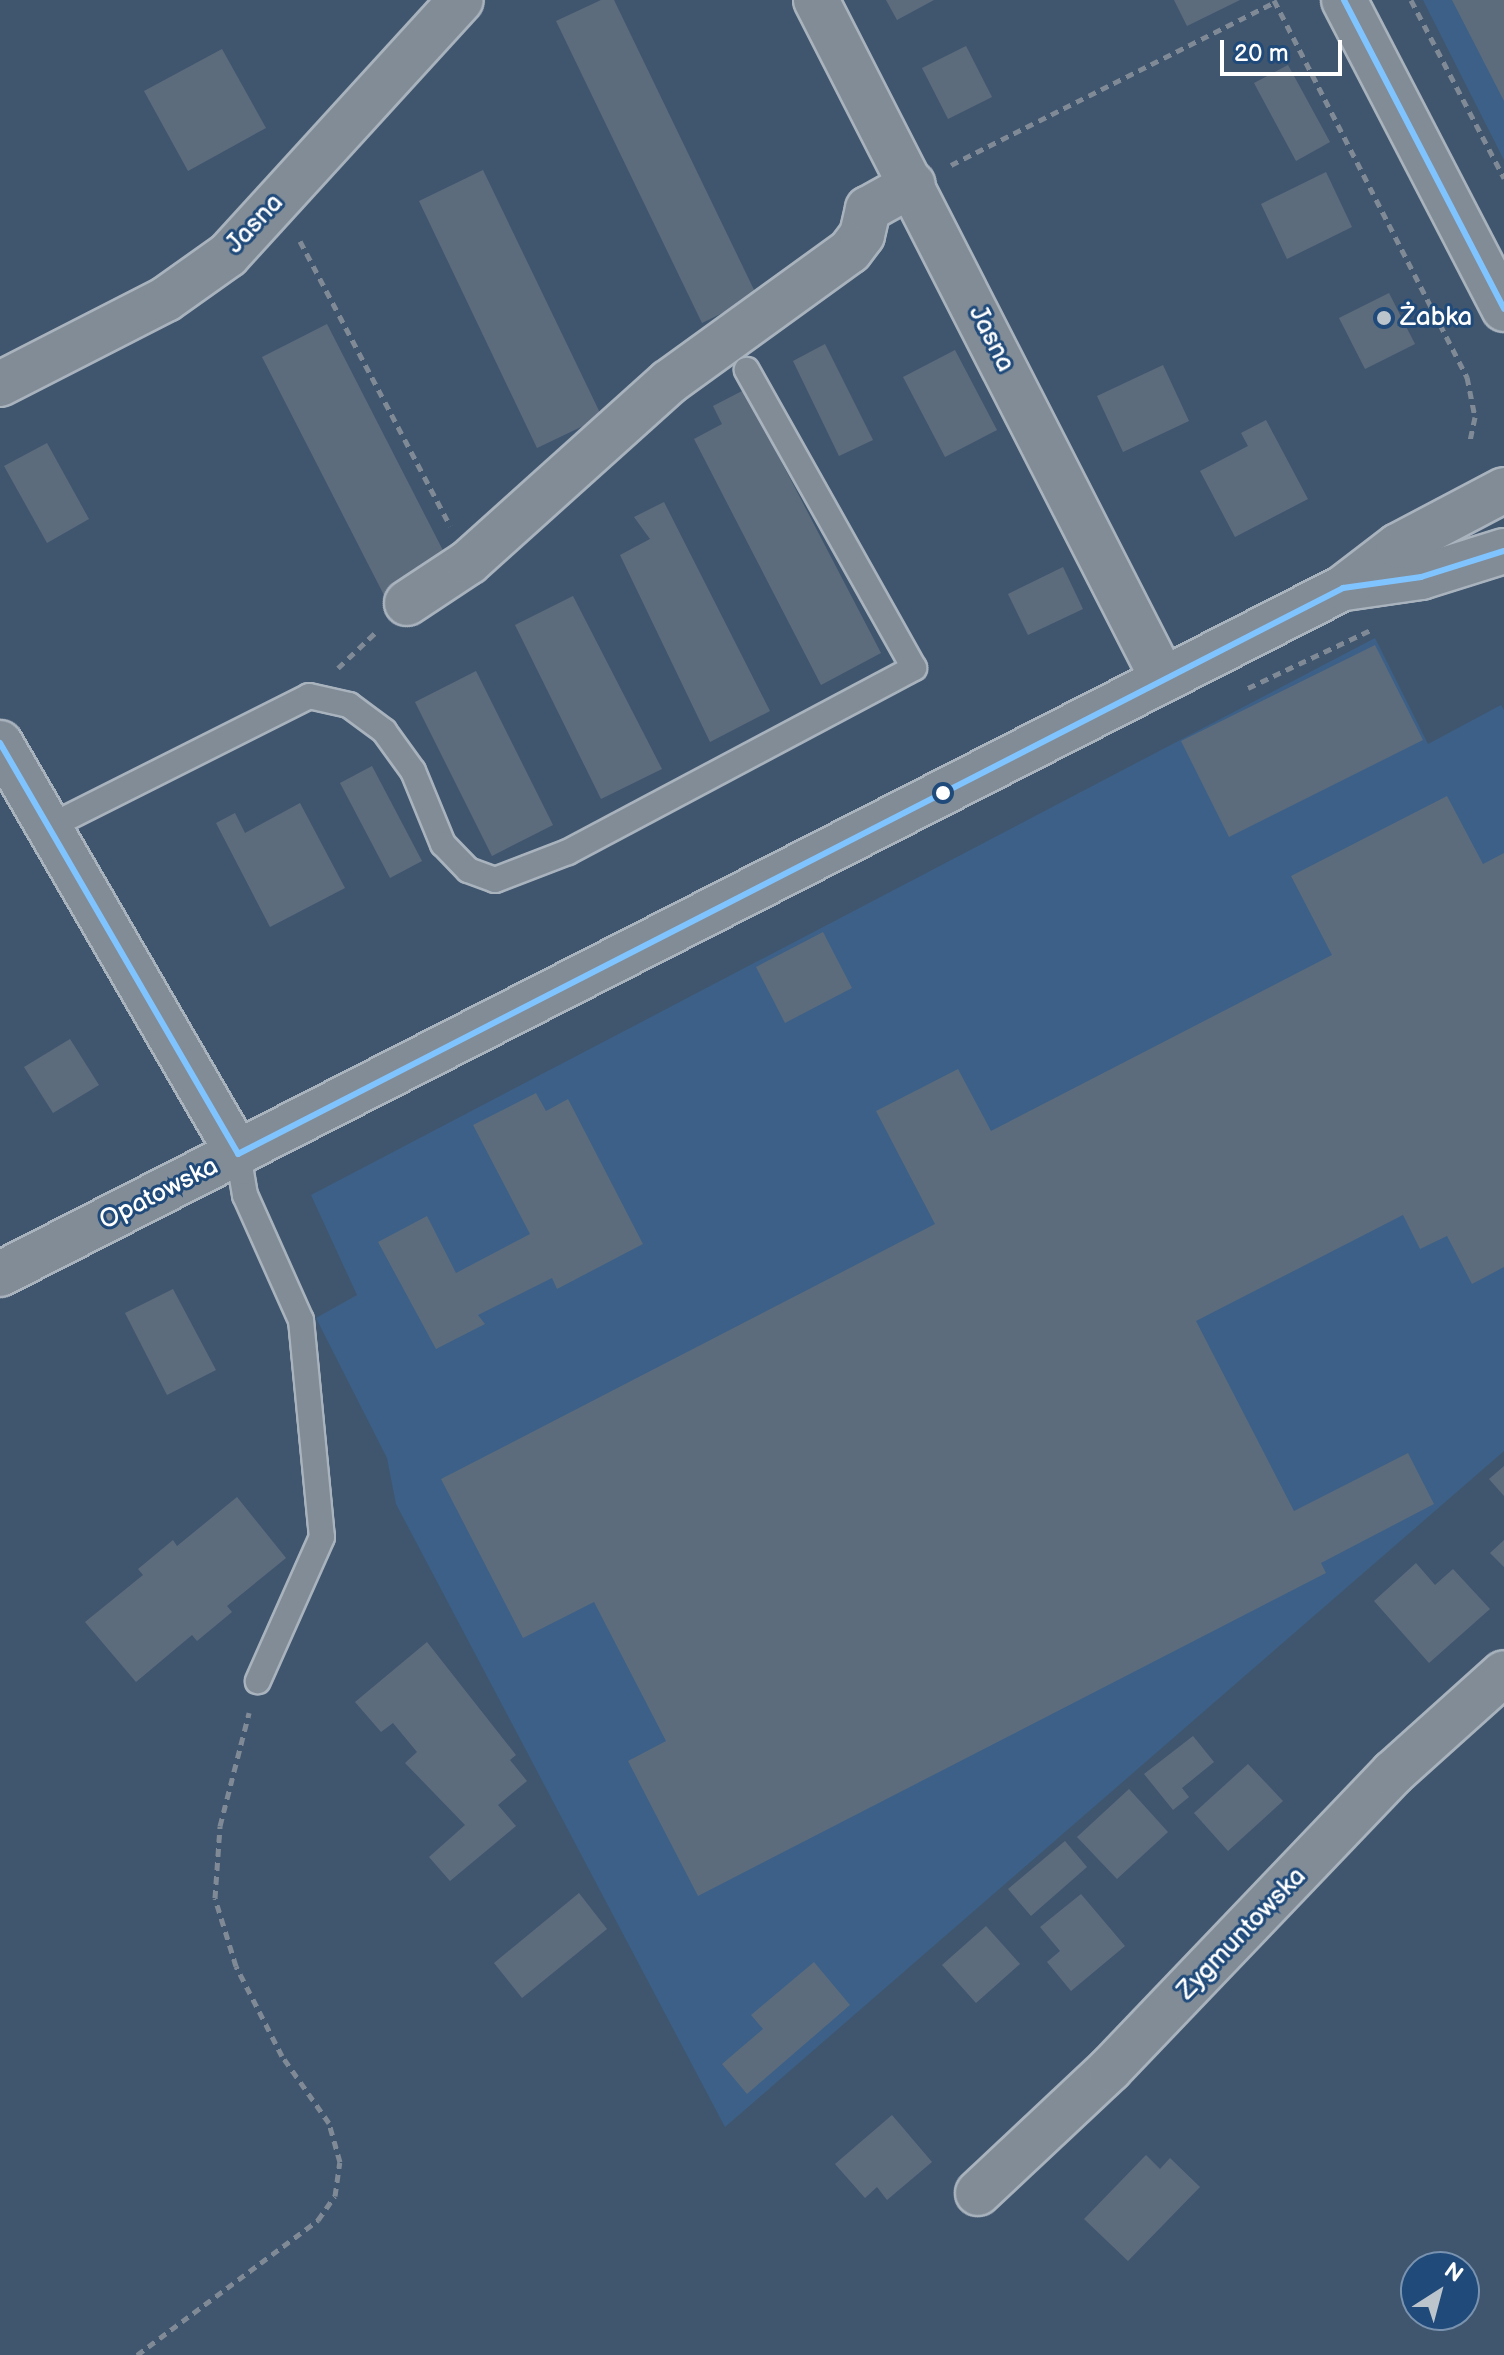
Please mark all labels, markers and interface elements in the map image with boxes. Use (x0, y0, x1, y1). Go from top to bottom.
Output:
scale bar (1224, 24, 1346, 74)
text: 20 m (1234, 39, 1289, 68)
street label: Jasna (220, 188, 290, 260)
street label: Jasna (961, 301, 1021, 377)
place label: Żabka (1400, 302, 1472, 334)
marker: Żabka (1375, 309, 1393, 327)
unlabelled marker (935, 785, 951, 801)
street label: Opatowska (95, 1151, 223, 1237)
street label: Zygmuntowska (1171, 1861, 1313, 2007)
north arrow (1400, 2251, 1480, 2331)
text: N (1439, 2257, 1468, 2289)

